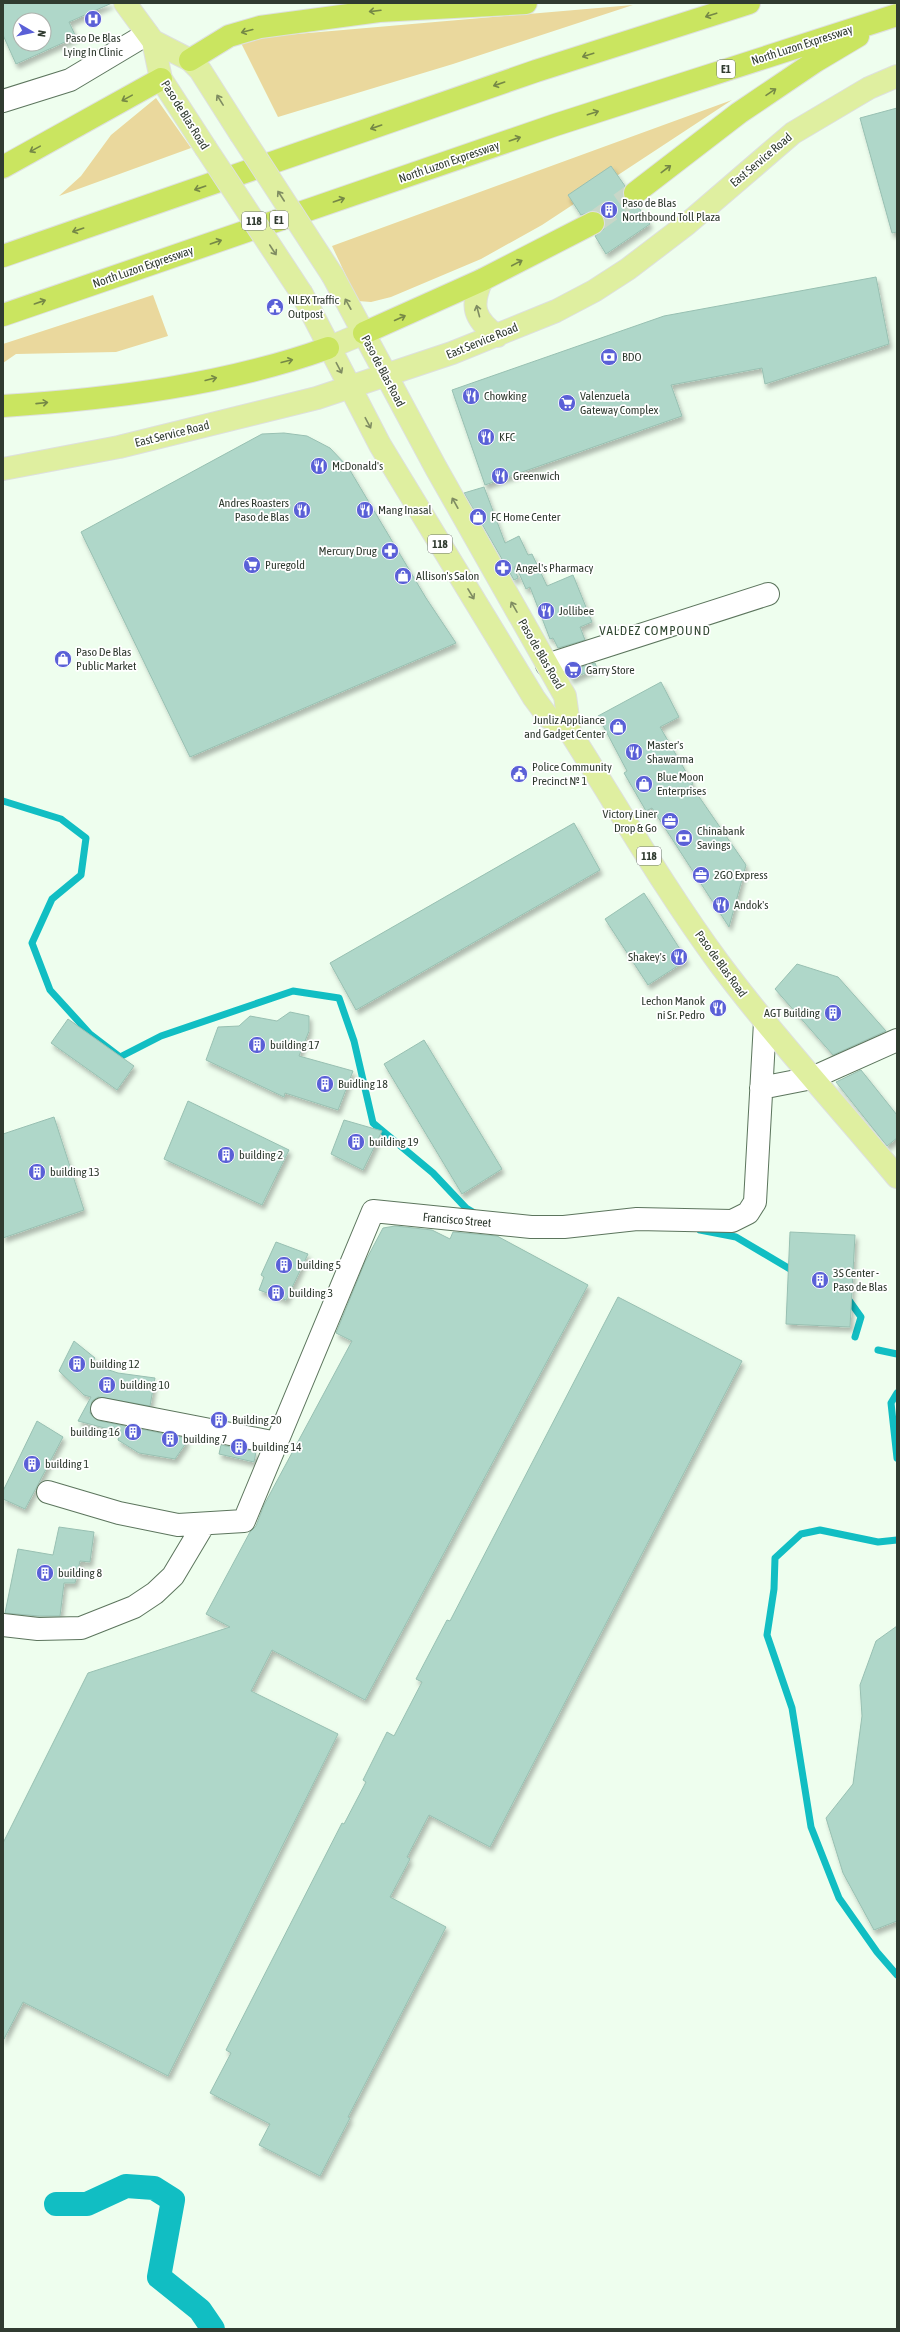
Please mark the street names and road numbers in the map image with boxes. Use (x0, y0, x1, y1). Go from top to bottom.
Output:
street label: North Luzon Expressway (750, 22, 854, 68)
road number: E1 (717, 60, 735, 78)
street label: Paso de Blas Road (158, 78, 212, 152)
street label: East Service Road (727, 130, 795, 190)
street label: North Luzon Expressway (397, 138, 501, 186)
road number: E1 (270, 211, 288, 229)
road number: 118 (242, 212, 266, 230)
street label: North Luzon Expressway (91, 243, 195, 291)
street label: East Service Road (444, 320, 520, 362)
street label: Paso de Blas Road (358, 333, 408, 409)
street label: East Service Road (133, 418, 211, 450)
road number: 118 (428, 535, 452, 553)
street label: Paso de Blas Road (515, 616, 567, 692)
road number: 118 (637, 847, 661, 865)
street label: Paso de Blas Road (692, 928, 750, 1000)
street label: Francisco Street (422, 1210, 492, 1230)

